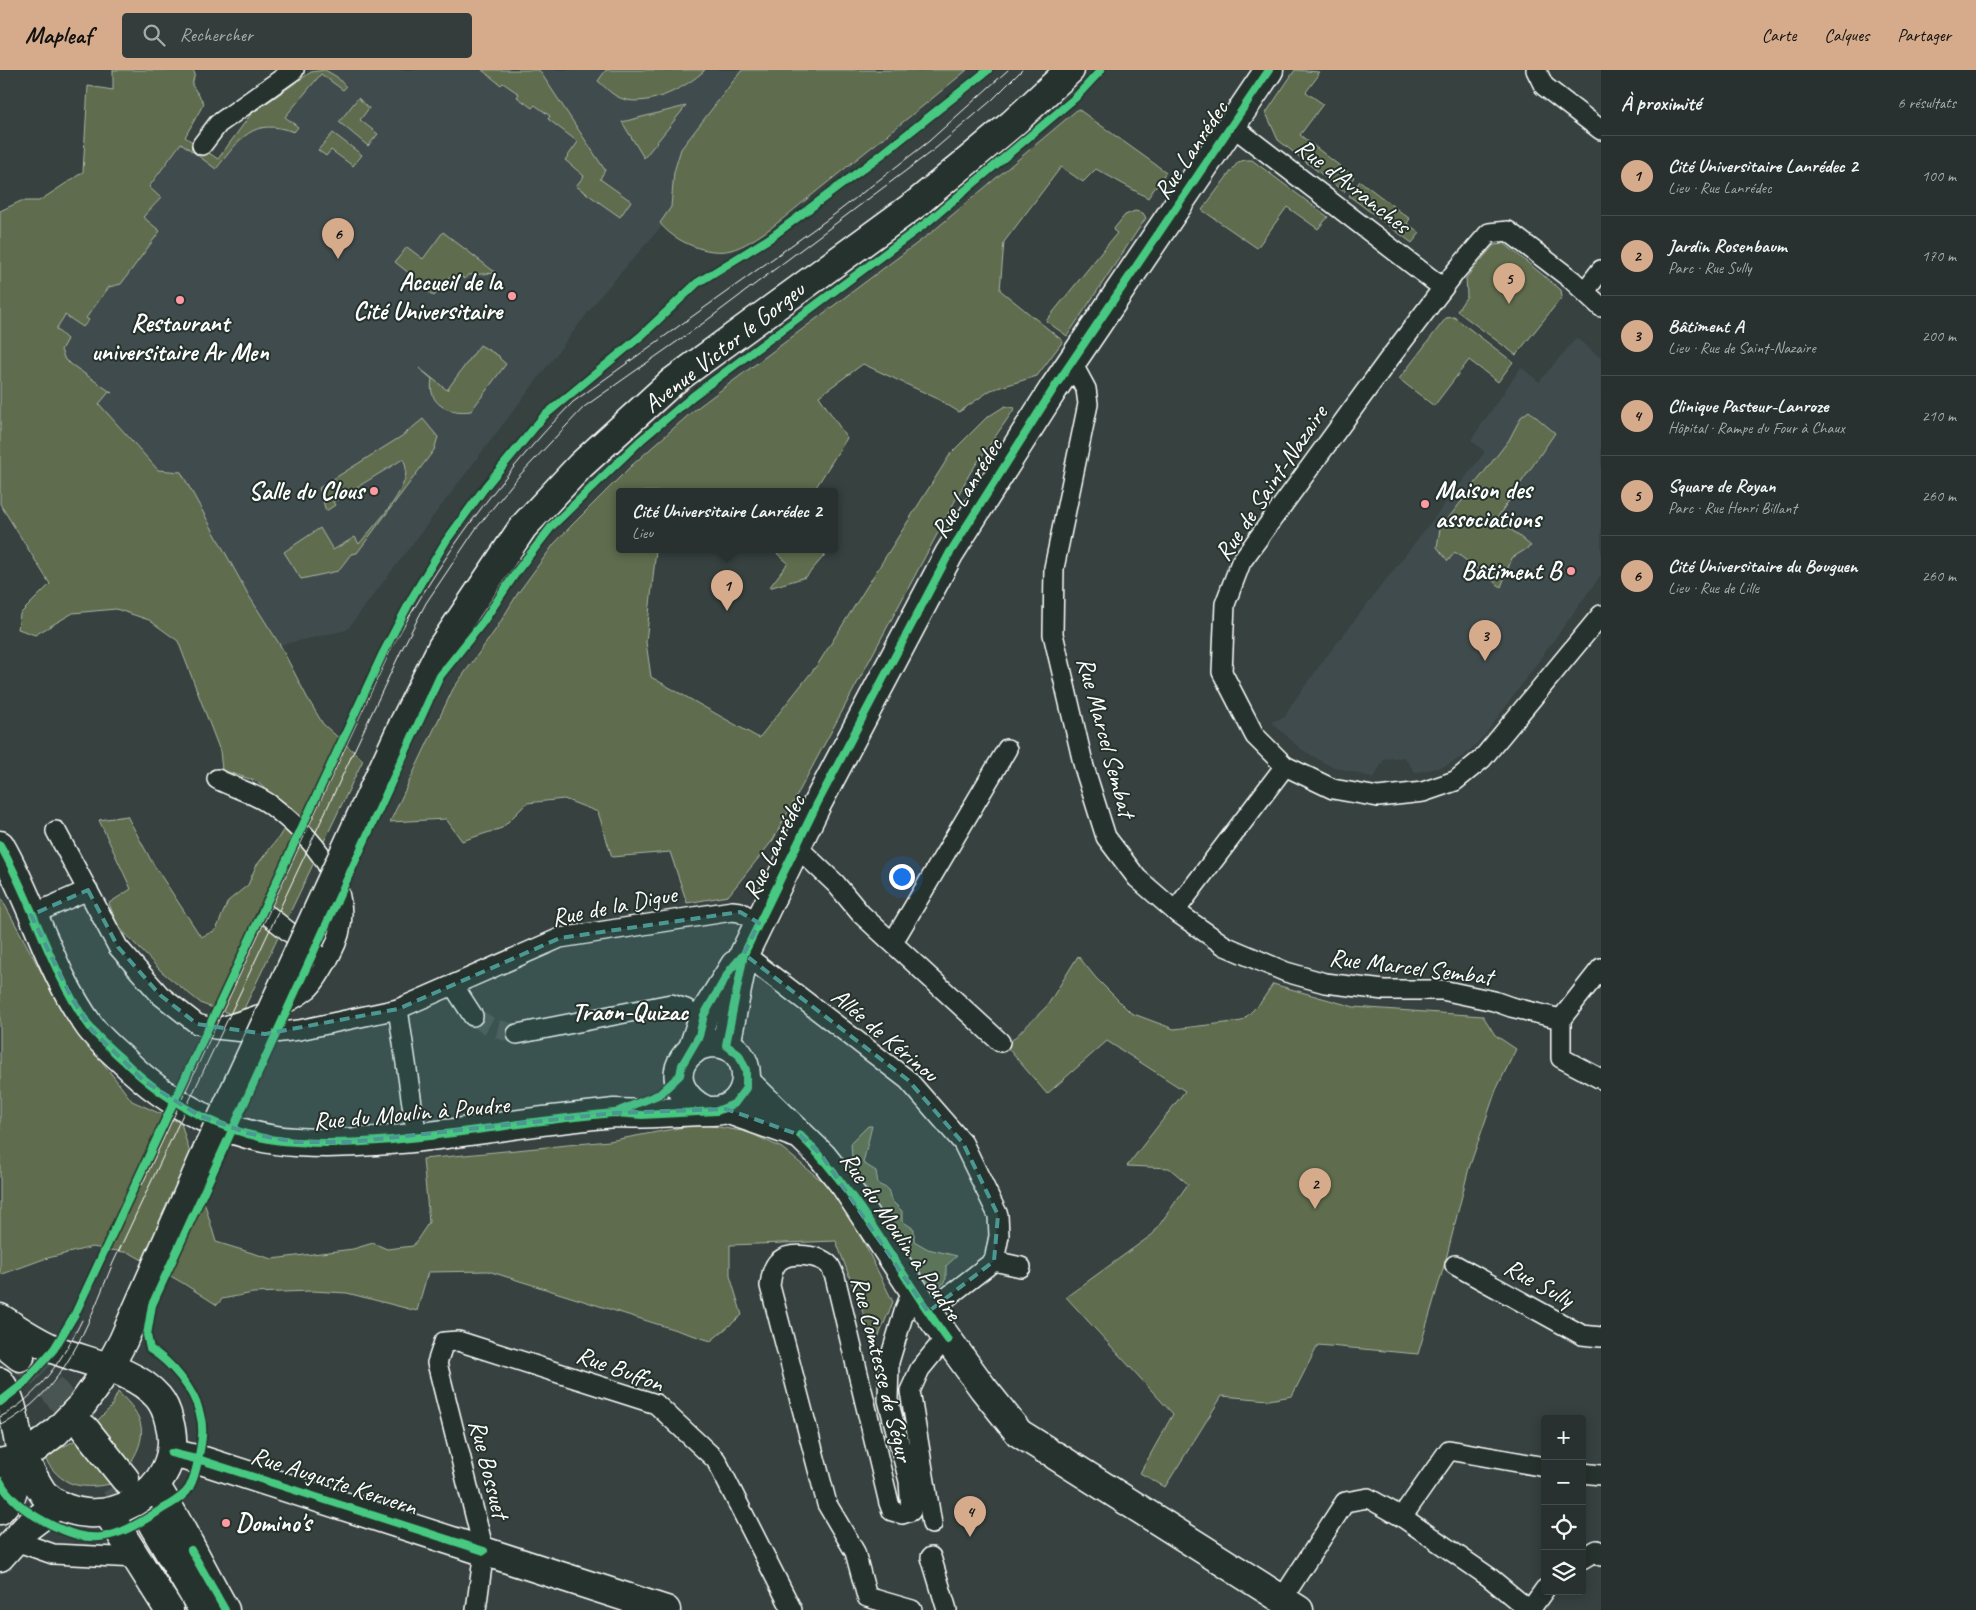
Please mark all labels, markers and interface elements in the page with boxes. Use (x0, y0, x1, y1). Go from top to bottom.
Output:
search box (122, 13, 472, 58)
text: Mapleaf (25, 20, 92, 50)
icon: search (140, 21, 168, 49)
text: Rechercher (180, 23, 253, 47)
text: Carte (1762, 24, 1796, 46)
text: Calques (1824, 24, 1869, 46)
text: Partager (1897, 24, 1951, 46)
text: À proximité (1621, 90, 1701, 116)
text: 6 résultats (1897, 93, 1956, 113)
street label: Rue Lanrédec (1146, 94, 1236, 205)
street label: Rue d'Avranches (1289, 131, 1419, 242)
text: Cité Universitaire Lanrédec 2 (1668, 154, 1858, 178)
text: 1 (1633, 166, 1641, 186)
text: 100 m (1922, 166, 1956, 186)
text: Lieu · Rue Lanrédec (1668, 178, 1772, 198)
pin: 6 (322, 218, 354, 259)
text: Jardin Rosenbaum (1668, 234, 1787, 258)
text: 2 (1633, 246, 1641, 266)
text: 170 m (1922, 246, 1956, 266)
text: Parc · Rue Sully (1668, 258, 1752, 278)
pin: 5 (1493, 263, 1525, 304)
place label: Accueil de la Cité Universitaire (353, 266, 504, 327)
street label: Avenue Victor le Gorgeu (637, 273, 813, 420)
marker: Accueil de la Cité Universitaire (506, 290, 518, 302)
marker: Restaurant universitaire Ar Men (174, 294, 186, 306)
place label: Restaurant universitaire Ar Men (91, 307, 269, 368)
text: Bâtiment A (1668, 314, 1744, 338)
text: 3 (1633, 326, 1641, 346)
text: 200 m (1922, 326, 1956, 346)
text: Lieu · Rue de Saint-Nazaire (1668, 338, 1816, 358)
text: Clinique Pasteur-Lanroze (1668, 394, 1828, 418)
street label: Rue de Saint-Nazaire (1207, 398, 1336, 567)
text: 4 (1633, 406, 1641, 426)
text: 210 m (1922, 406, 1956, 426)
text: Hôpital · Rampe du Four à Chaux (1668, 418, 1845, 438)
street label: Rue Lanrédec (924, 431, 1011, 544)
place label: Maison des associations (1435, 474, 1543, 535)
text: Square de Royan (1668, 474, 1775, 498)
place label: Salle du Clous (249, 475, 366, 507)
marker: Salle du Clous (368, 485, 380, 497)
text: 5 (1634, 486, 1640, 506)
text: 260 m (1922, 486, 1956, 506)
popup (616, 488, 838, 553)
marker: Maison des associations (1419, 498, 1431, 510)
text: Parc · Rue Henri Billant (1668, 498, 1797, 518)
text: Cité Universitaire Lanrédec 2 (632, 499, 822, 523)
text: Lieu (632, 523, 653, 543)
text: Cité Universitaire du Bouguen (1668, 554, 1858, 578)
place label: Bâtiment B (1461, 555, 1563, 587)
marker: Bâtiment B (1565, 565, 1577, 577)
text: 6 (1633, 566, 1641, 586)
text: 260 m (1922, 566, 1956, 586)
pin: 1 (711, 570, 743, 611)
text: Lieu · Rue de Lille (1668, 578, 1759, 598)
pin: 3 (1469, 620, 1501, 661)
street label: Rue Marcel Sembat (1069, 654, 1144, 824)
street label: Rue Lanrédec (735, 789, 813, 904)
your location (889, 864, 915, 890)
street label: Rue de la Digue (549, 878, 681, 934)
street label: Rue Marcel Sembat (1328, 941, 1498, 993)
street label: Allée de Kérinou (825, 981, 947, 1090)
district label: Traon-Quizac (572, 995, 690, 1028)
street label: Rue du Moulin à Poudre (312, 1088, 512, 1137)
street label: Rue du Moulin à Poudre (833, 1146, 970, 1328)
pin: 2 (1299, 1168, 1331, 1209)
street label: Rue Sully (1499, 1251, 1581, 1316)
street label: Rue Comtesse de Ségur (843, 1273, 921, 1467)
street label: Rue Buffon (572, 1338, 669, 1400)
map controls (1541, 1415, 1586, 1595)
button: + (1541, 1415, 1586, 1460)
street label: Rue Bossuet (461, 1416, 518, 1525)
street label: Rue Auguste Kervern (247, 1439, 422, 1523)
button: − (1541, 1460, 1586, 1505)
pin: 4 (954, 1496, 986, 1537)
button: locate (1541, 1505, 1586, 1550)
place label: Domino's (236, 1507, 314, 1539)
marker: Domino's (220, 1517, 232, 1529)
button: layers (1541, 1550, 1586, 1595)

